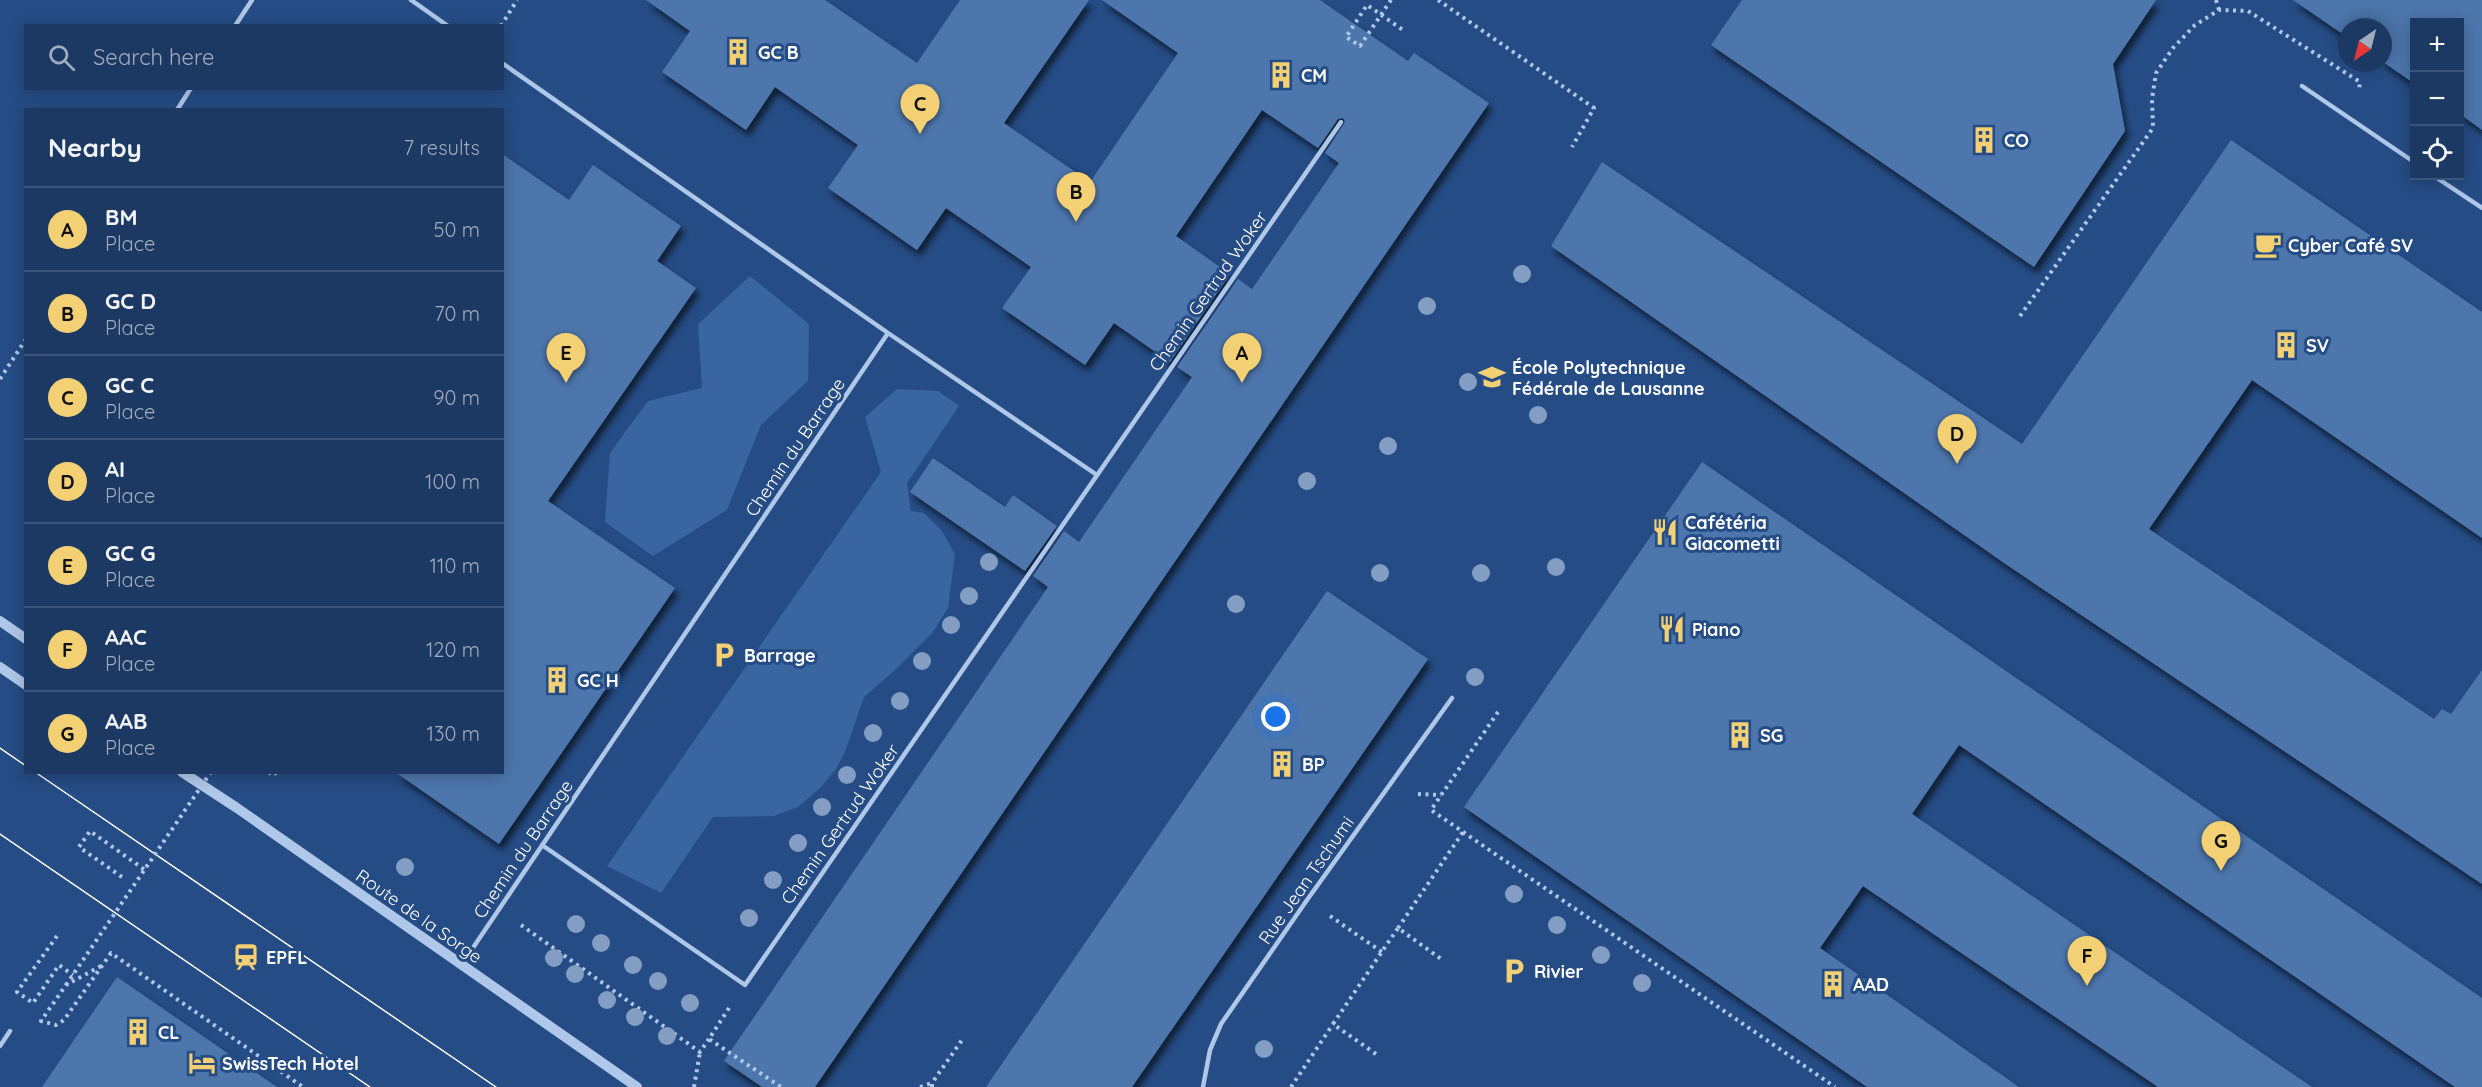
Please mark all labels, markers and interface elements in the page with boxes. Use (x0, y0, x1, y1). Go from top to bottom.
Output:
north arrow (2338, 18, 2392, 72)
map controls (2410, 18, 2464, 180)
button: + (2410, 18, 2464, 72)
search box (24, 24, 504, 90)
building icon: GC B (723, 37, 753, 67)
icon: search (45, 41, 78, 74)
place label: GC B (758, 41, 799, 64)
text: Search here (93, 43, 214, 71)
building icon: CM (1266, 60, 1296, 90)
place label: CM (1301, 64, 1327, 87)
button: − (2410, 72, 2464, 126)
pin: C (900, 84, 940, 134)
building icon: CO (1969, 125, 1999, 155)
button: locate (2410, 126, 2464, 180)
place label: CO (2004, 129, 2029, 152)
text: Nearby (48, 131, 142, 164)
text: 7 results (404, 135, 480, 160)
pin: B (1056, 172, 1096, 222)
text: BM (105, 203, 137, 231)
street label: Chemin Gertrud Woker (1144, 206, 1272, 376)
text: A (61, 217, 74, 242)
text: 50 m (434, 217, 480, 242)
cafe icon: Cyber Café SV (2253, 230, 2283, 260)
text: Place (105, 231, 155, 256)
place label: Cyber Café SV (2288, 234, 2413, 257)
text: GC D (105, 287, 156, 315)
text: B (61, 301, 74, 326)
text: 70 m (434, 301, 480, 326)
text: Place (105, 315, 155, 340)
building icon: SV (2271, 330, 2301, 360)
pin: E (546, 334, 586, 383)
pin: A (1222, 334, 1262, 383)
place label: SV (2306, 334, 2329, 357)
place label: École Polytechnique Fédérale de Lausanne (1512, 356, 1705, 400)
school or university icon: École Polytechnique Fédérale de Lausanne (1477, 362, 1507, 392)
text: GC C (105, 371, 154, 399)
street label: Chemin du Barrage (740, 373, 850, 521)
text: C (61, 385, 74, 410)
text: 90 m (433, 385, 480, 410)
text: Place (105, 399, 155, 424)
pin: D (1938, 414, 1976, 464)
text: AI (105, 455, 125, 483)
text: D (60, 469, 75, 494)
text: 100 m (425, 469, 480, 494)
text: Place (105, 483, 155, 508)
place label: Cafétéria Giacometti (1685, 511, 1780, 555)
restaurant icon: Cafétéria Giacometti (1650, 517, 1680, 547)
text: GC G (105, 539, 156, 567)
text: E (62, 553, 73, 578)
text: 110 m (430, 553, 480, 578)
text: Place (105, 567, 155, 592)
restaurant icon: Piano (1657, 614, 1687, 644)
place label: Piano (1692, 618, 1740, 641)
text: AAC (105, 623, 147, 651)
text: F (62, 637, 73, 662)
text: 120 m (426, 637, 480, 662)
parking icon: Barrage (709, 640, 739, 670)
place label: Barrage (744, 644, 816, 667)
text: Place (105, 651, 155, 676)
building icon: GC H (542, 665, 572, 695)
place label: GC H (577, 669, 619, 692)
your location (1261, 702, 1290, 731)
text: AAB (105, 707, 148, 735)
building icon: SG (1725, 720, 1755, 750)
text: G (61, 721, 74, 746)
text: 130 m (427, 721, 480, 746)
place label: SG (1760, 724, 1783, 747)
text: Place (105, 735, 155, 760)
street label: Chemin Gertrud Woker (776, 739, 904, 909)
building icon: BP (1267, 749, 1297, 779)
place label: BP (1302, 753, 1325, 776)
street label: Chemin du Barrage (468, 775, 578, 923)
street label: Rue Jean Tschumi (1253, 811, 1359, 949)
pin: G (2202, 822, 2240, 871)
street label: Route de la Sorge (351, 864, 487, 968)
pin: F (2068, 936, 2106, 986)
station icon: EPFL (231, 942, 261, 972)
place label: EPFL (266, 946, 307, 969)
parking icon: Rivier (1499, 956, 1529, 986)
place label: Rivier (1534, 960, 1584, 983)
building icon: AAD (1818, 969, 1848, 999)
place label: AAD (1853, 973, 1889, 996)
building icon: CL (123, 1017, 153, 1047)
place label: CL (158, 1021, 179, 1044)
hotel icon: SwissTech Hotel (187, 1048, 217, 1078)
place label: SwissTech Hotel (222, 1052, 359, 1075)

